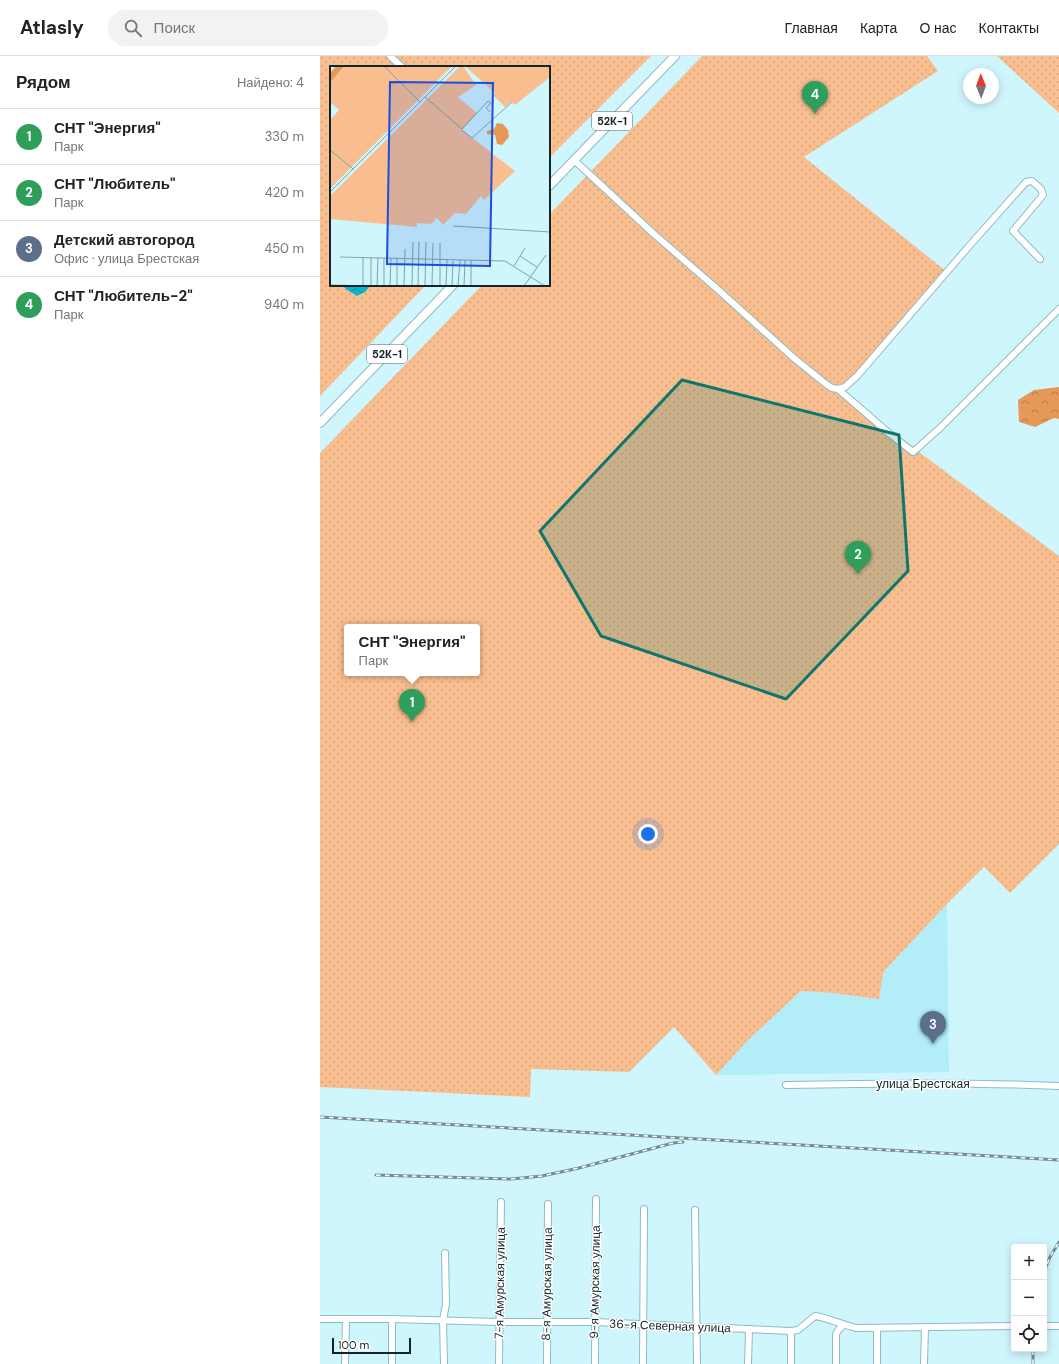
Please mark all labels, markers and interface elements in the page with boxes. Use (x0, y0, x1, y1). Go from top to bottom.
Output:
search box (108, 10, 388, 46)
text: Atlasly (20, 15, 84, 40)
icon: search (122, 17, 144, 39)
text: Поиск (154, 18, 195, 38)
text: Главная (785, 19, 838, 37)
text: Карта (860, 19, 897, 37)
text: О нас (919, 19, 957, 37)
text: Контакты (979, 19, 1039, 37)
inset map (330, 66, 550, 286)
north arrow (963, 68, 999, 104)
text: Рядом (16, 71, 71, 93)
text: Найдено: 4 (237, 74, 304, 91)
pin: 4 (802, 81, 828, 114)
road number: 52К-1 (592, 112, 632, 130)
text: СНТ "Энергия" (54, 118, 161, 138)
text: 1 (27, 128, 31, 145)
text: 330 m (265, 128, 304, 145)
text: Парк (54, 138, 84, 155)
text: СНТ "Любитель" (54, 174, 175, 194)
text: 2 (25, 184, 33, 201)
text: 420 m (265, 184, 304, 201)
text: Парк (54, 194, 84, 211)
text: Детский автогород (54, 230, 195, 250)
text: 3 (25, 240, 33, 257)
text: 450 m (264, 240, 304, 257)
text: Офис · улица Брестская (54, 250, 199, 267)
text: СНТ "Любитель-2" (54, 286, 193, 306)
text: 4 (25, 296, 33, 313)
text: 940 m (264, 296, 304, 313)
text: Парк (54, 306, 84, 323)
road number: 52К-1 (367, 345, 407, 363)
pin: 2 (845, 541, 871, 574)
popup (344, 624, 480, 676)
text: СНТ "Энергия" (359, 632, 465, 652)
text: Парк (359, 652, 388, 669)
pin: 1 (399, 689, 425, 722)
your location (638, 824, 658, 844)
pin: 3 (920, 1011, 946, 1044)
street label: улица Брестская (876, 1076, 970, 1092)
street label: 9-я Амурская улица (586, 1225, 604, 1339)
street label: 7-я Амурская улица (491, 1227, 509, 1339)
street label: 8-я Амурская улица (538, 1227, 556, 1341)
map controls (1011, 1244, 1047, 1352)
button: + (1011, 1244, 1047, 1280)
button: − (1011, 1280, 1047, 1316)
street label: 36-я Северная улица (609, 1316, 731, 1336)
button: locate (1011, 1316, 1047, 1352)
scale bar (332, 1336, 411, 1355)
text: 100 m (338, 1338, 369, 1352)

